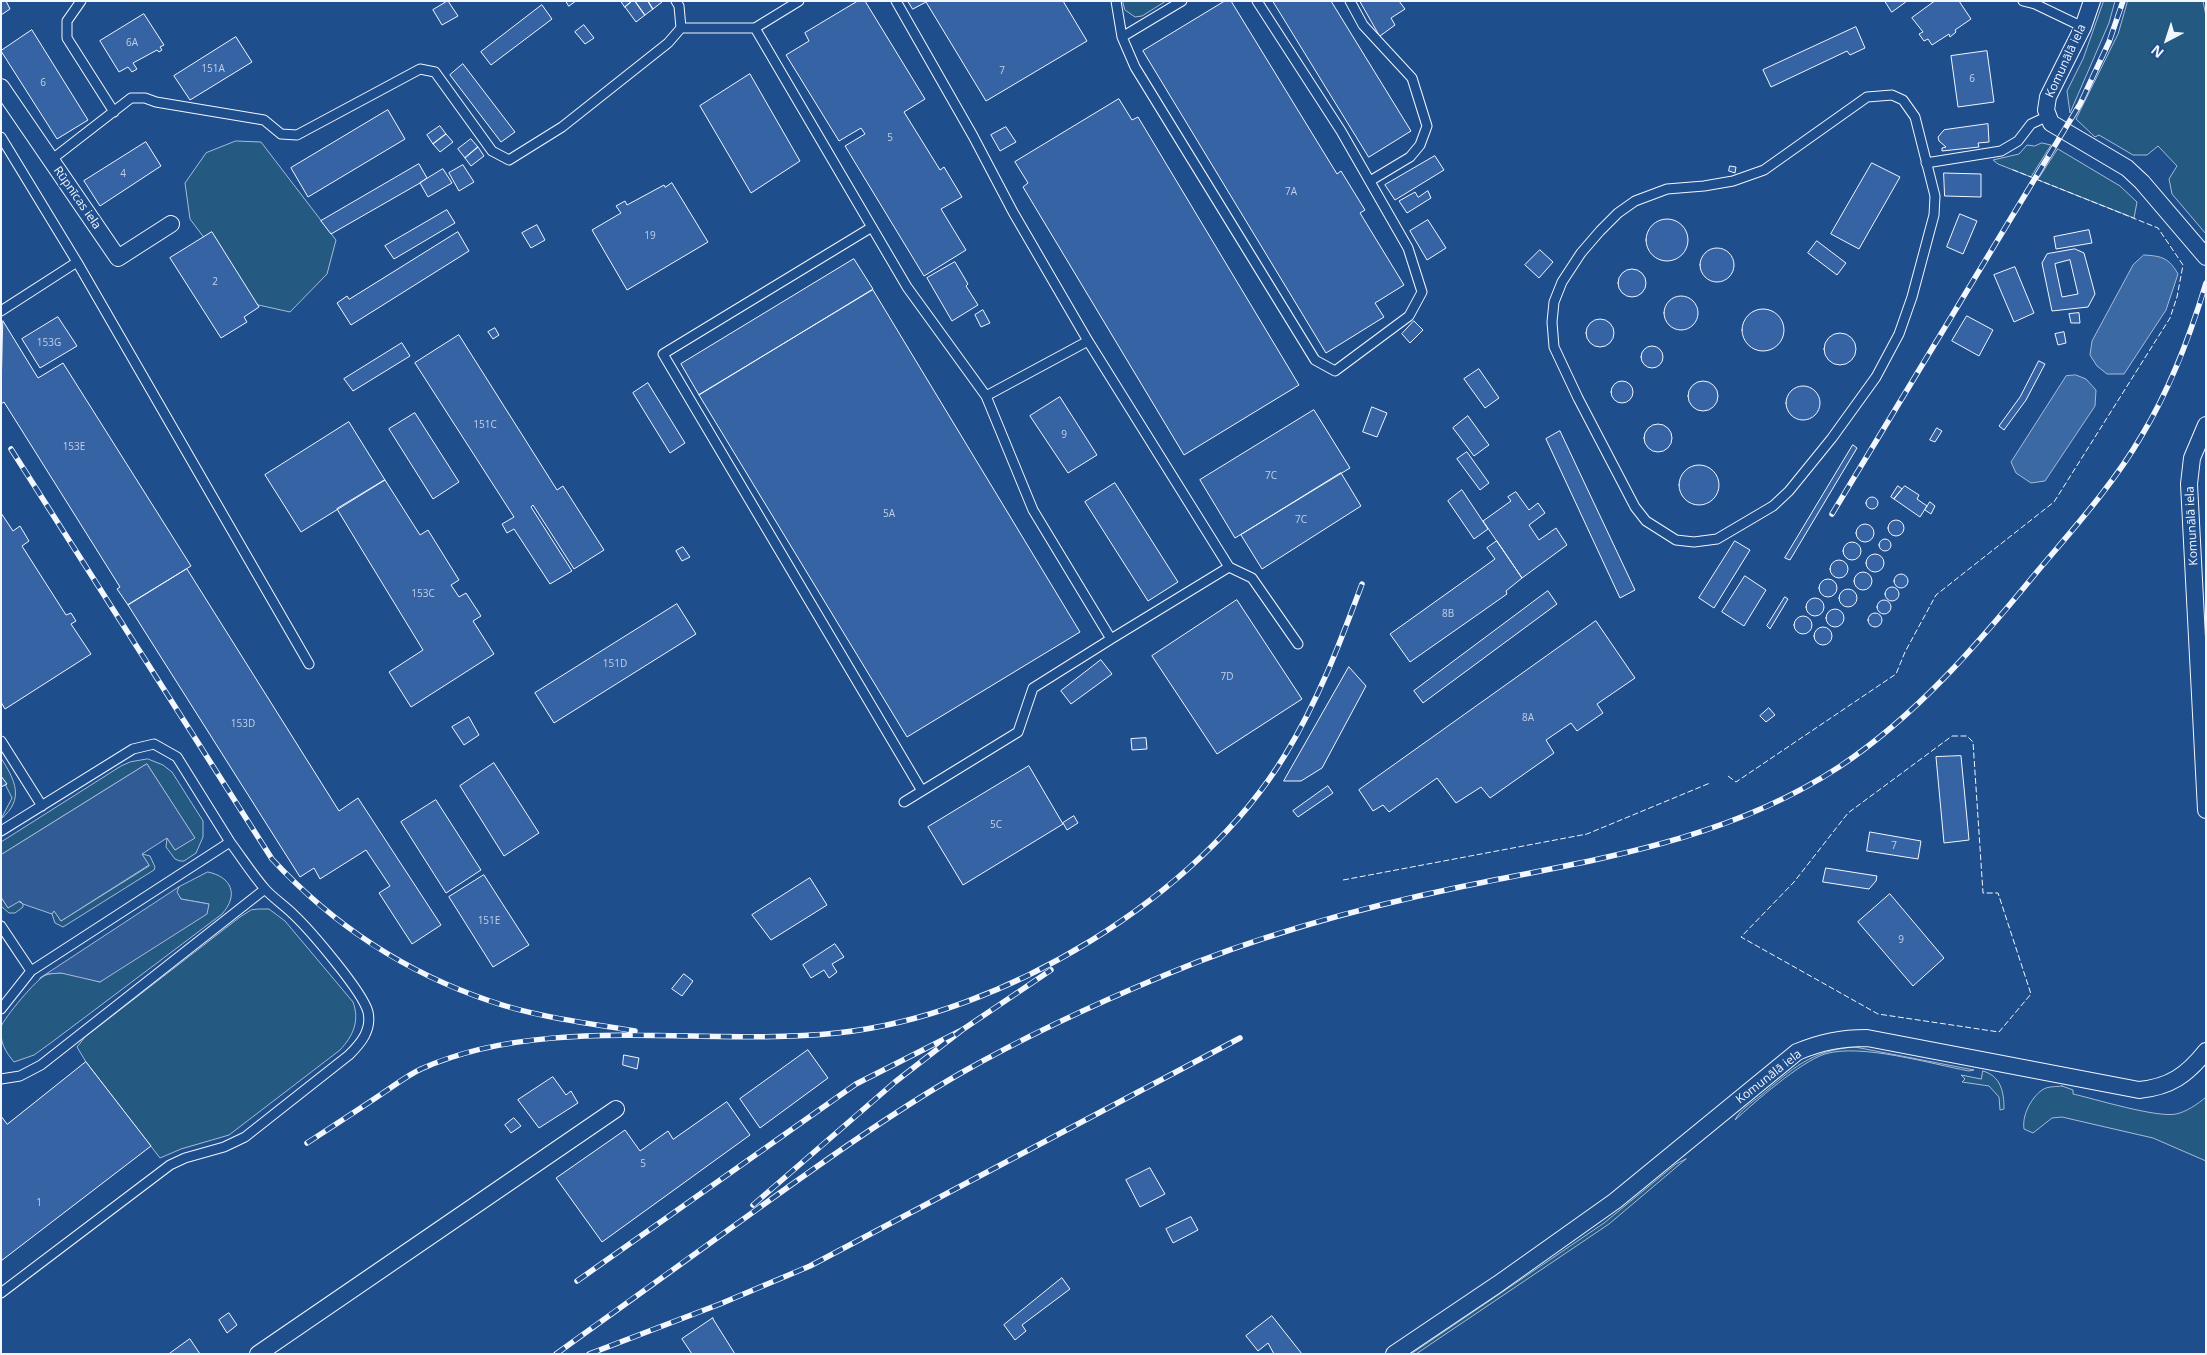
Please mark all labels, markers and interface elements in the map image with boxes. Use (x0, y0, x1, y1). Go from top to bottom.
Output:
north arrow (2142, 15, 2192, 65)
street label: Komunālā iela (2043, 22, 2089, 100)
house number: 6A (126, 37, 138, 49)
text: N (2147, 41, 2168, 63)
house number: 151A (201, 63, 225, 75)
house number: 7 (999, 65, 1005, 77)
house number: 6 (1969, 73, 1975, 85)
house number: 6 (40, 77, 46, 89)
house number: 5 (887, 132, 893, 144)
street label: Rūpnīcas iela (50, 164, 104, 232)
house number: 4 (120, 168, 126, 180)
house number: 7A (1285, 186, 1297, 198)
house number: 19 (644, 230, 656, 242)
house number: 2 (212, 276, 218, 288)
house number: 153G (37, 337, 61, 349)
house number: 151C (473, 419, 497, 431)
house number: 9 (1061, 429, 1067, 441)
house number: 153E (63, 441, 85, 453)
house number: 7C (1265, 470, 1277, 482)
street label: Komunālā iela (2183, 486, 2201, 566)
house number: 5A (883, 508, 895, 520)
house number: 7C (1295, 514, 1307, 526)
house number: 153C (411, 588, 435, 600)
house number: 8B (1442, 608, 1454, 620)
house number: 151D (603, 658, 627, 670)
house number: 7D (1221, 671, 1233, 683)
house number: 8A (1522, 712, 1534, 724)
house number: 153D (231, 718, 255, 730)
house number: 5C (990, 819, 1002, 831)
house number: 7 (1891, 840, 1897, 852)
house number: 151E (478, 915, 500, 927)
house number: 9 (1898, 934, 1904, 946)
street label: Komunālā iela (1733, 1047, 1805, 1107)
house number: 5 (640, 1158, 646, 1170)
house number: 1 (36, 1197, 42, 1209)

